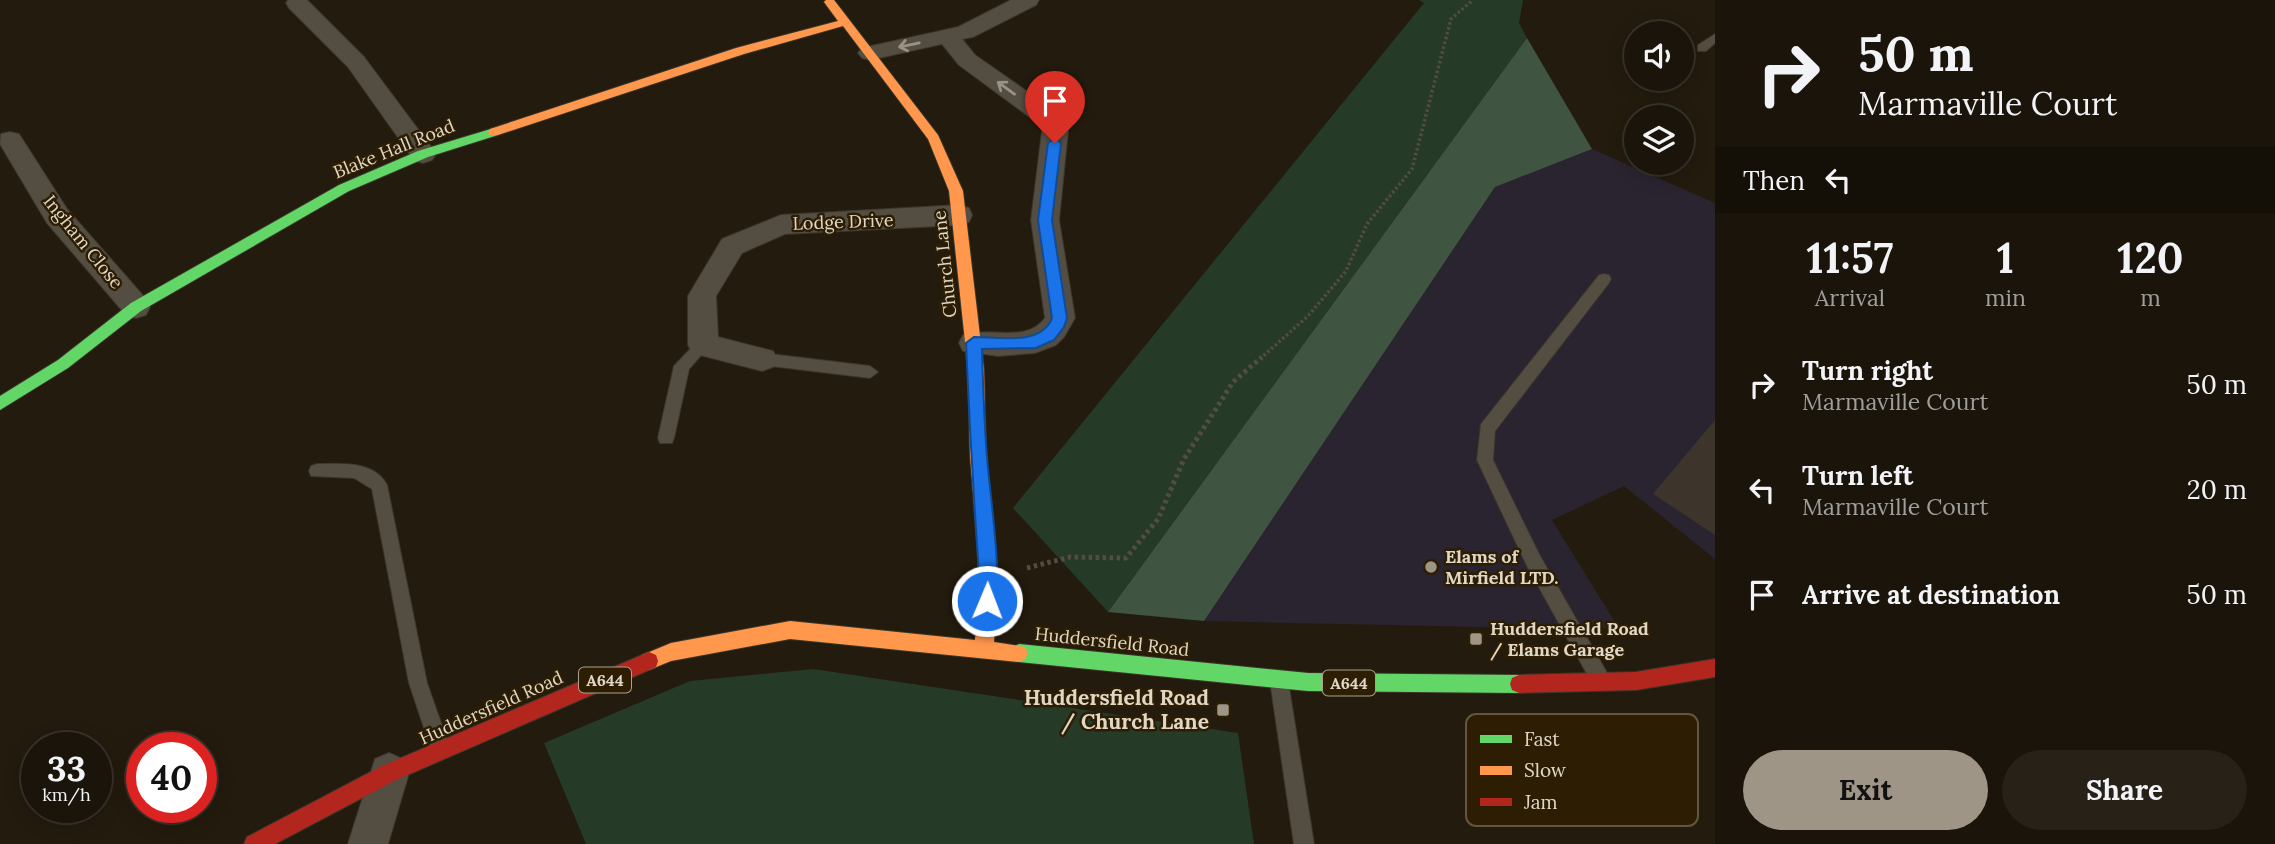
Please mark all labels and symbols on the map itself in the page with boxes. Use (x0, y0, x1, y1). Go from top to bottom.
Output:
one-way arrow (898, 38, 921, 52)
pin (1025, 71, 1085, 143)
one-way arrow (997, 81, 1016, 96)
street label: Blake Hall Road (330, 114, 458, 183)
street label: Ingham Close (39, 190, 128, 293)
street label: Lodge Drive (792, 208, 894, 235)
street label: Church Lane (927, 209, 962, 319)
place label: Elams of Mirfield LTD. (1445, 545, 1558, 589)
marker: Elams of Mirfield LTD. (1423, 559, 1439, 575)
position arrow (950, 564, 1024, 638)
place label: Huddersfield Road / Elams Garage (1490, 617, 1649, 661)
street label: Huddersfield Road (1034, 622, 1191, 661)
marker: Huddersfield Road / Elams Garage (1468, 631, 1484, 647)
street label: Huddersfield Road (415, 665, 566, 750)
road number: A644 (579, 667, 631, 692)
road number: A644 (1323, 670, 1375, 696)
place label: Huddersfield Road / Church Lane (1024, 684, 1209, 735)
marker: Huddersfield Road / Church Lane (1215, 702, 1231, 718)
legend (1466, 714, 1698, 826)
text: Fast (1524, 727, 1560, 751)
speed limit sign: 40 (126, 732, 217, 823)
text: Slow (1524, 758, 1567, 782)
text: Jam (1523, 790, 1558, 814)

